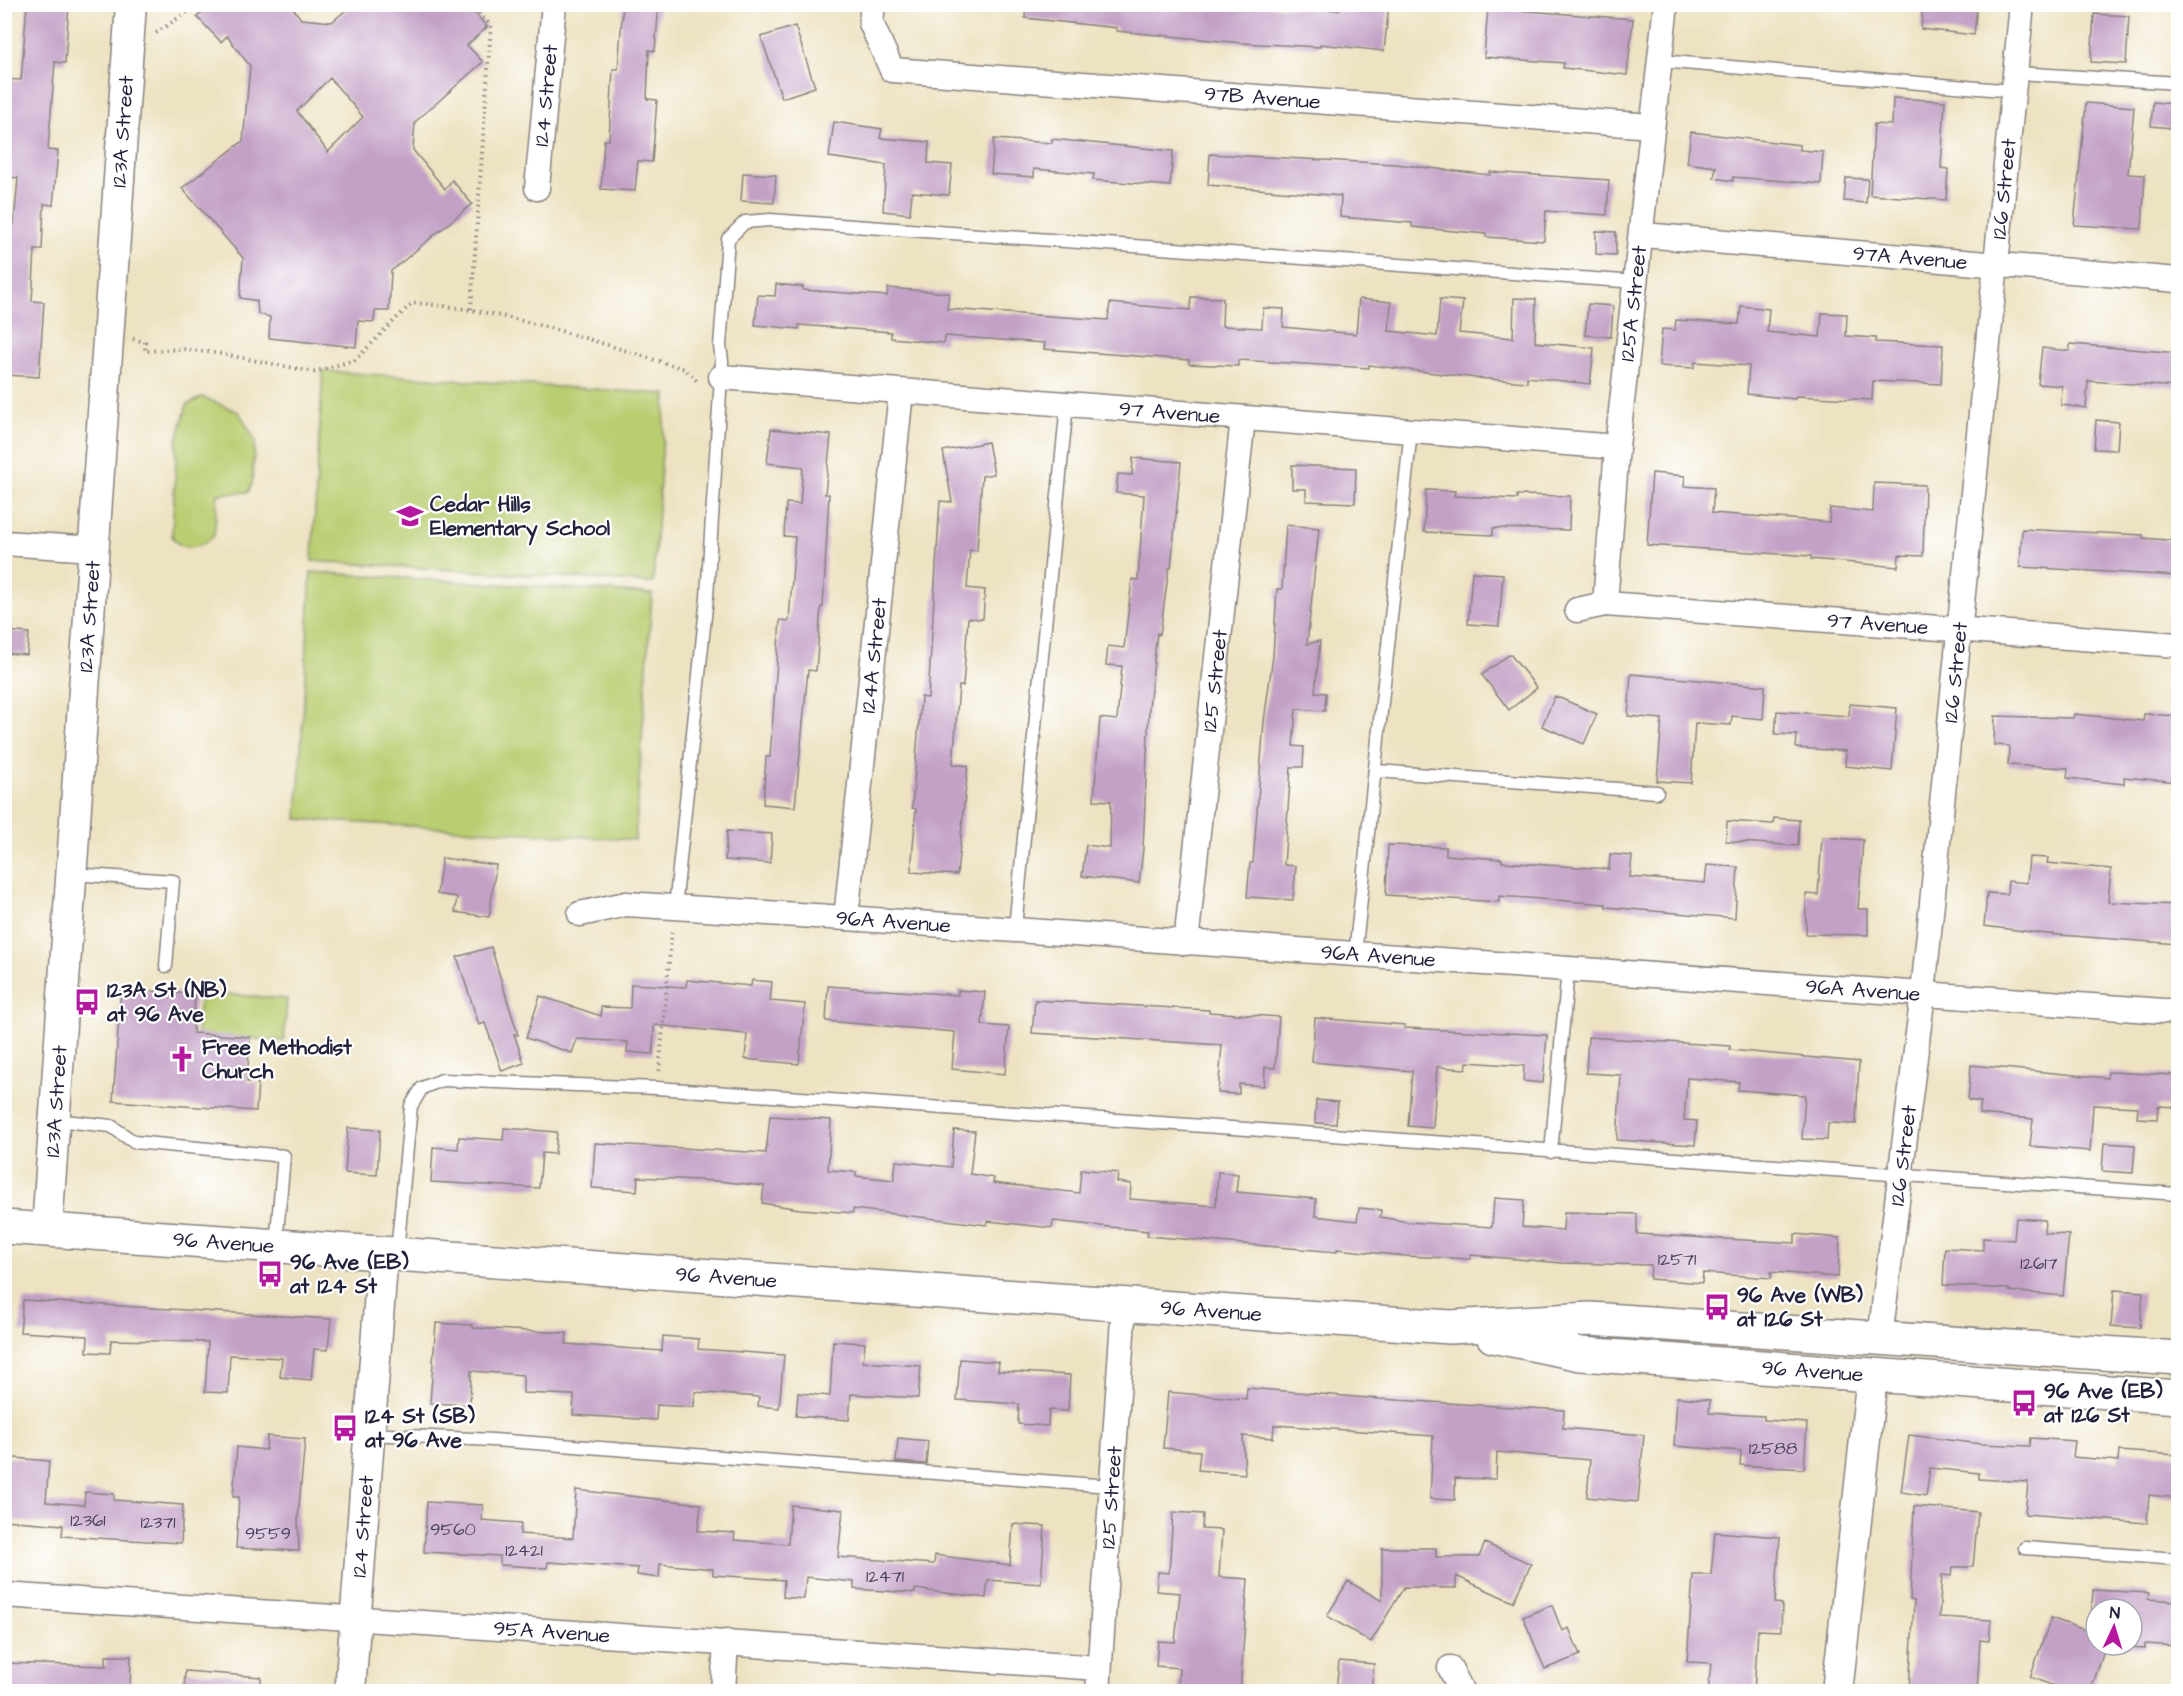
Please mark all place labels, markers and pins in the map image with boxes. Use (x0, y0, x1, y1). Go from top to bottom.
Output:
place label: Cedar Hills Elementary School (430, 490, 611, 546)
school or university icon: Cedar Hills Elementary School (395, 501, 425, 531)
place label: 123A St (NB) at 96 Ave (106, 976, 227, 1029)
bus stop icon: 123A St (NB) at 96 Ave (72, 987, 102, 1017)
place label: Free Methodist Church (202, 1033, 352, 1086)
church icon: Free Methodist Church (167, 1044, 197, 1074)
place label: 96 Ave (EB) at 124 St (289, 1248, 409, 1301)
bus stop icon: 96 Ave (EB) at 124 St (255, 1259, 285, 1289)
place label: 96 Ave (WB) at 126 St (1736, 1281, 1864, 1334)
bus stop icon: 96 Ave (WB) at 126 St (1702, 1292, 1732, 1322)
place label: 96 Ave (EB) at 126 St (2043, 1377, 2163, 1430)
bus stop icon: 96 Ave (EB) at 126 St (2009, 1388, 2039, 1418)
place label: 124 St (SB) at 96 Ave (364, 1402, 475, 1455)
bus stop icon: 124 St (SB) at 96 Ave (330, 1413, 360, 1443)

